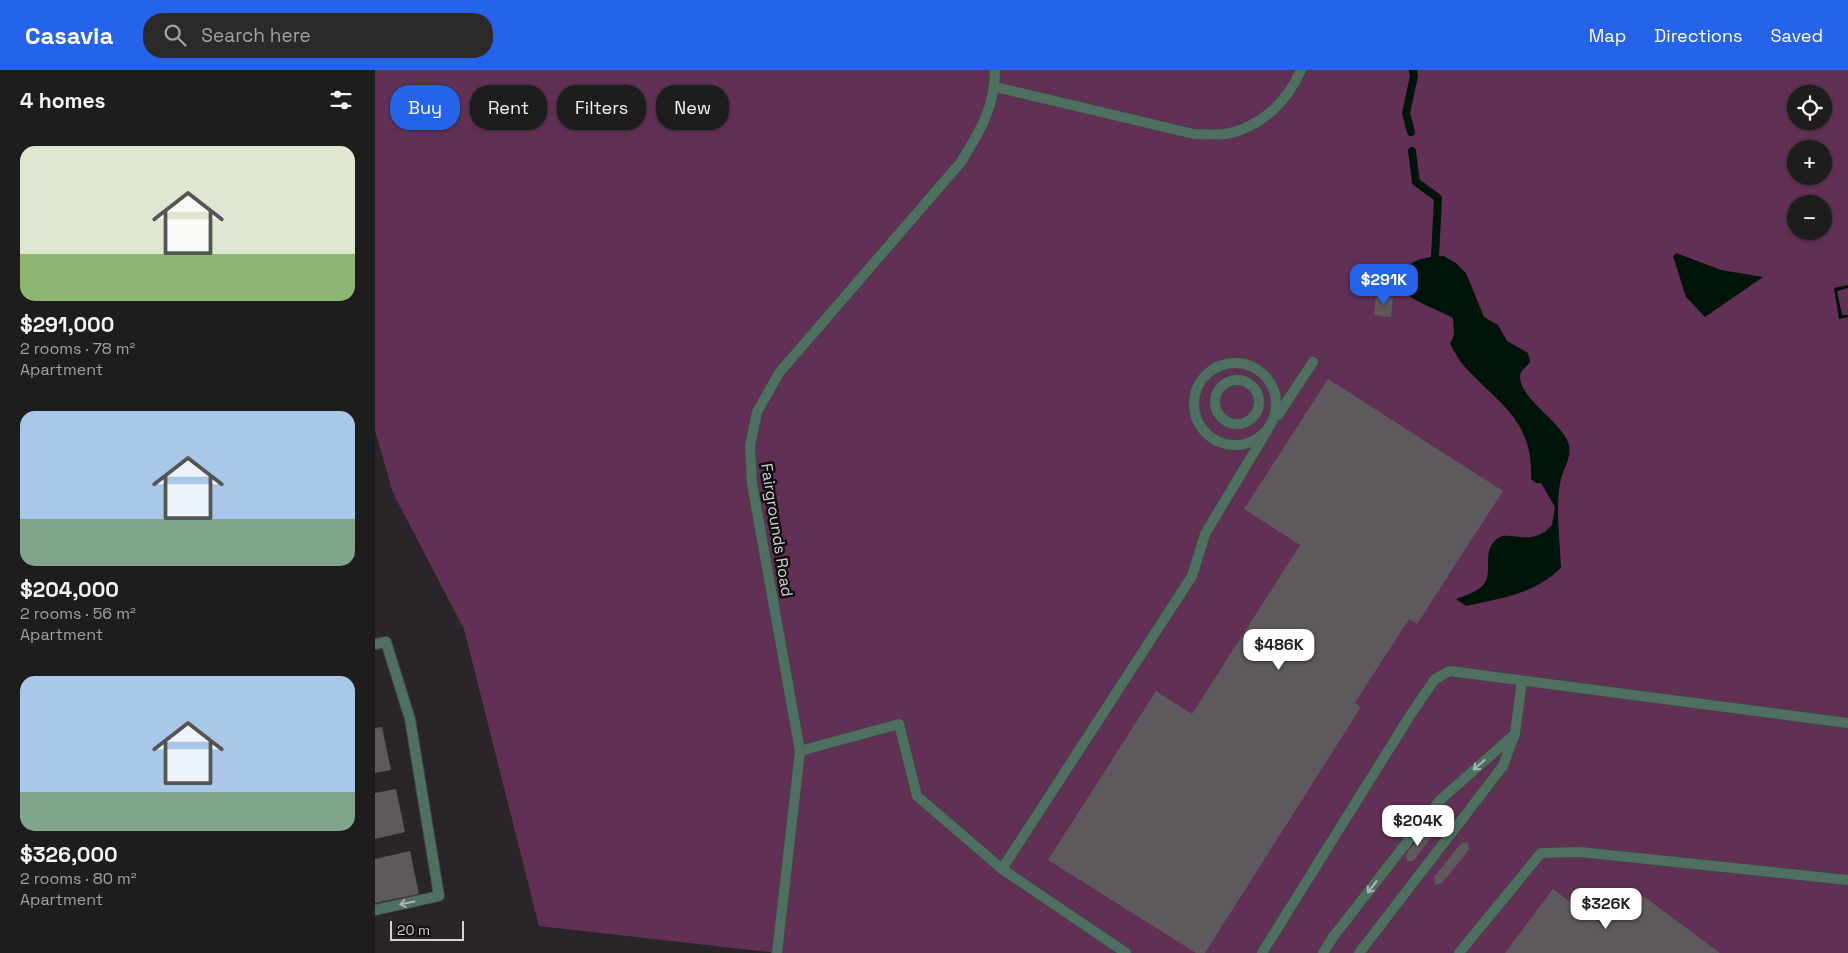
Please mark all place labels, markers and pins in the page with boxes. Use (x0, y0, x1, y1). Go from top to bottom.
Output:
pin: $291K (1349, 264, 1419, 306)
pin: $486K (1244, 628, 1314, 671)
pin: $204K (1383, 804, 1453, 847)
pin: $326K (1571, 888, 1641, 930)

